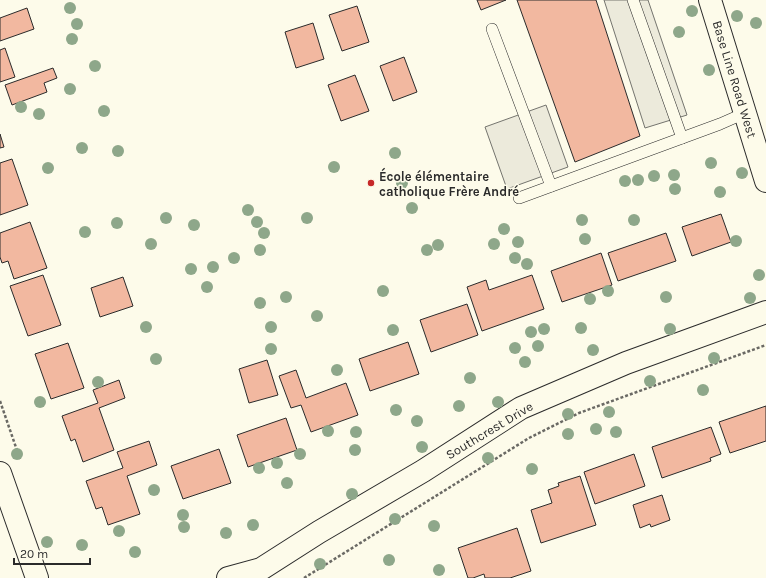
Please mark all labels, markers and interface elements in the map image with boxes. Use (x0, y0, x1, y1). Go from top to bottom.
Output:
street label: Base Line Road West (710, 19, 760, 140)
place label: École élémentaire catholique Frère André (379, 167, 519, 200)
marker: École élémentaire catholique Frère André (366, 178, 376, 188)
street label: Southcrest Drive (443, 398, 536, 462)
scale bar (14, 540, 90, 566)
text: 20 m (20, 547, 48, 561)

